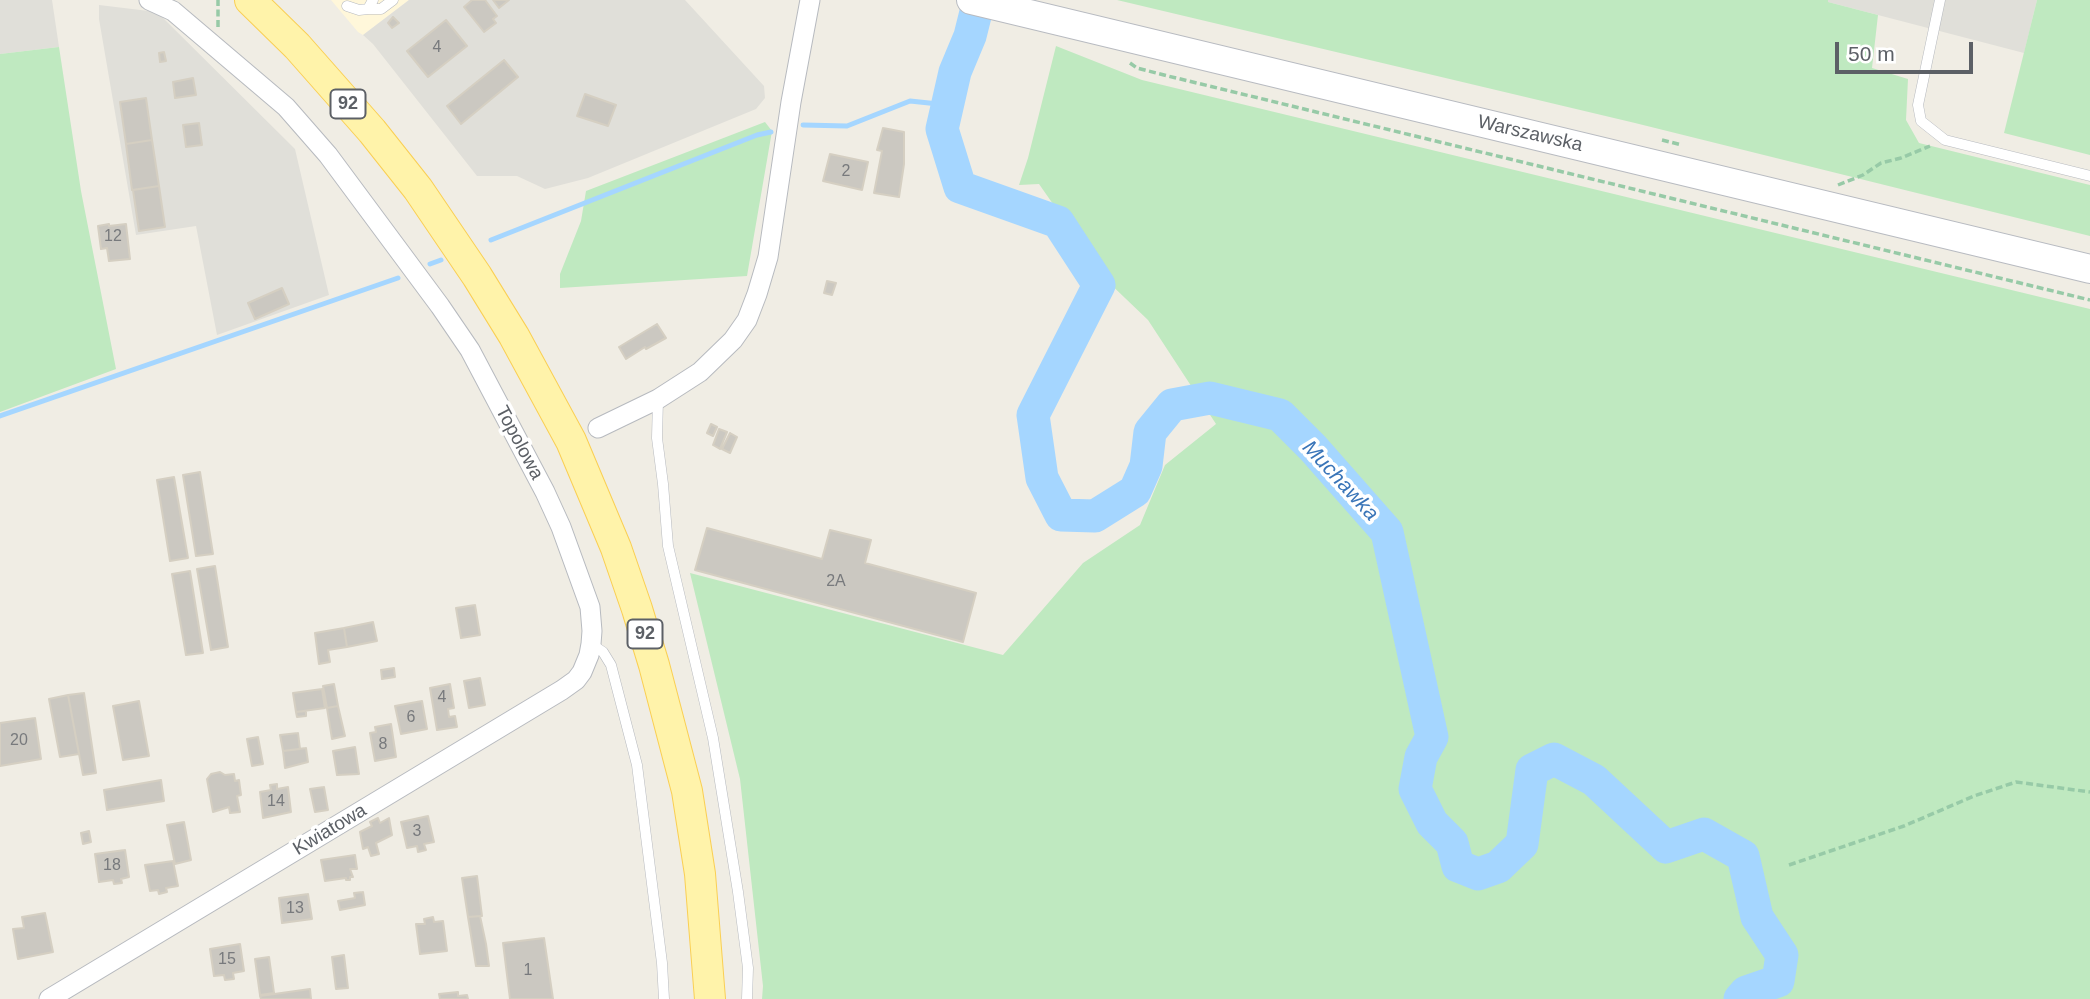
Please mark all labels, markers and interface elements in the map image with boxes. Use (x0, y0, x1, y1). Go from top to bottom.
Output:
scale bar (1838, 28, 1976, 72)
house number: 4 (433, 38, 441, 58)
text: 50 m (1848, 42, 1895, 65)
road number: 92 (330, 90, 366, 119)
street label: Warszawska (1475, 111, 1585, 157)
house number: 2 (842, 162, 850, 182)
house number: 12 (104, 227, 122, 247)
street label: Topolowa (490, 402, 548, 484)
water label: Muchawka (1297, 436, 1383, 526)
house number: 2A (826, 572, 846, 592)
road number: 92 (628, 620, 662, 648)
house number: 4 (438, 688, 446, 708)
house number: 6 (407, 708, 415, 728)
house number: 20 (10, 731, 28, 751)
house number: 8 (379, 735, 387, 755)
house number: 14 (267, 792, 285, 812)
street label: Kwiatowa (289, 799, 371, 861)
house number: 3 (413, 822, 421, 842)
house number: 18 (103, 856, 121, 876)
house number: 13 (286, 899, 304, 919)
house number: 15 (218, 950, 236, 970)
house number: 1 (524, 961, 532, 981)

